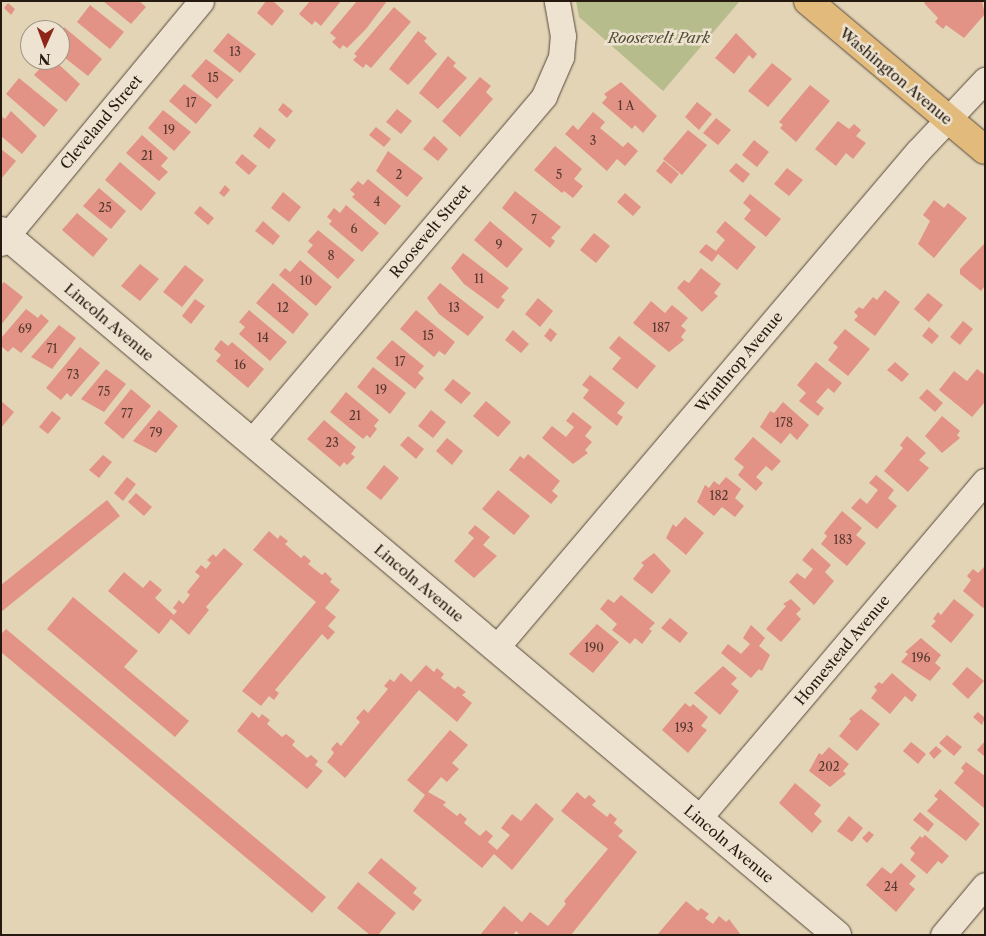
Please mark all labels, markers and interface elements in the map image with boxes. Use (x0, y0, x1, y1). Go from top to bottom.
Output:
north arrow (20, 20, 70, 70)
street label: Washington Avenue (836, 23, 956, 129)
park label: Roosevelt Park (608, 29, 710, 47)
house number: 13 (229, 45, 241, 59)
text: N (38, 50, 51, 68)
street label: Cleveland Street (56, 71, 146, 173)
house number: 15 (207, 71, 219, 85)
house number: 17 (186, 96, 196, 110)
house number: 1 A (617, 99, 635, 113)
house number: 19 (163, 123, 175, 137)
house number: 3 (590, 134, 596, 148)
house number: 21 (141, 149, 153, 163)
house number: 2 (396, 168, 402, 182)
house number: 5 (556, 168, 562, 182)
street label: Roosevelt Street (386, 181, 474, 281)
house number: 4 (374, 195, 380, 209)
house number: 25 (98, 201, 112, 215)
house number: 7 (531, 213, 537, 227)
house number: 6 (350, 222, 358, 236)
house number: 9 (495, 238, 503, 252)
house number: 8 (327, 249, 335, 263)
house number: 11 (474, 272, 484, 286)
house number: 10 (300, 274, 312, 288)
street label: Lincoln Avenue (60, 279, 158, 365)
house number: 12 (277, 301, 289, 315)
house number: 13 (448, 301, 460, 315)
street label: Winthrop Avenue (691, 308, 787, 416)
house number: 187 (652, 321, 670, 335)
house number: 69 (18, 322, 32, 336)
house number: 15 (422, 329, 434, 343)
house number: 14 (257, 331, 269, 345)
house number: 71 (47, 342, 57, 356)
house number: 17 (395, 355, 405, 369)
house number: 16 (234, 358, 246, 372)
house number: 73 (67, 368, 79, 382)
house number: 19 (375, 383, 387, 397)
house number: 75 (98, 385, 110, 399)
house number: 77 (121, 407, 133, 421)
house number: 21 (349, 409, 361, 423)
house number: 178 (775, 416, 793, 430)
house number: 79 (150, 426, 162, 440)
house number: 23 (325, 436, 339, 450)
house number: 182 (709, 489, 729, 503)
house number: 183 (834, 533, 852, 547)
street label: Lincoln Avenue (370, 540, 468, 626)
street label: Homestead Avenue (791, 591, 893, 709)
house number: 190 (584, 641, 604, 655)
house number: 196 (911, 651, 931, 665)
house number: 193 (675, 721, 693, 735)
house number: 202 (818, 760, 840, 774)
street label: Lincoln Avenue (680, 801, 778, 887)
house number: 24 (884, 880, 898, 894)

